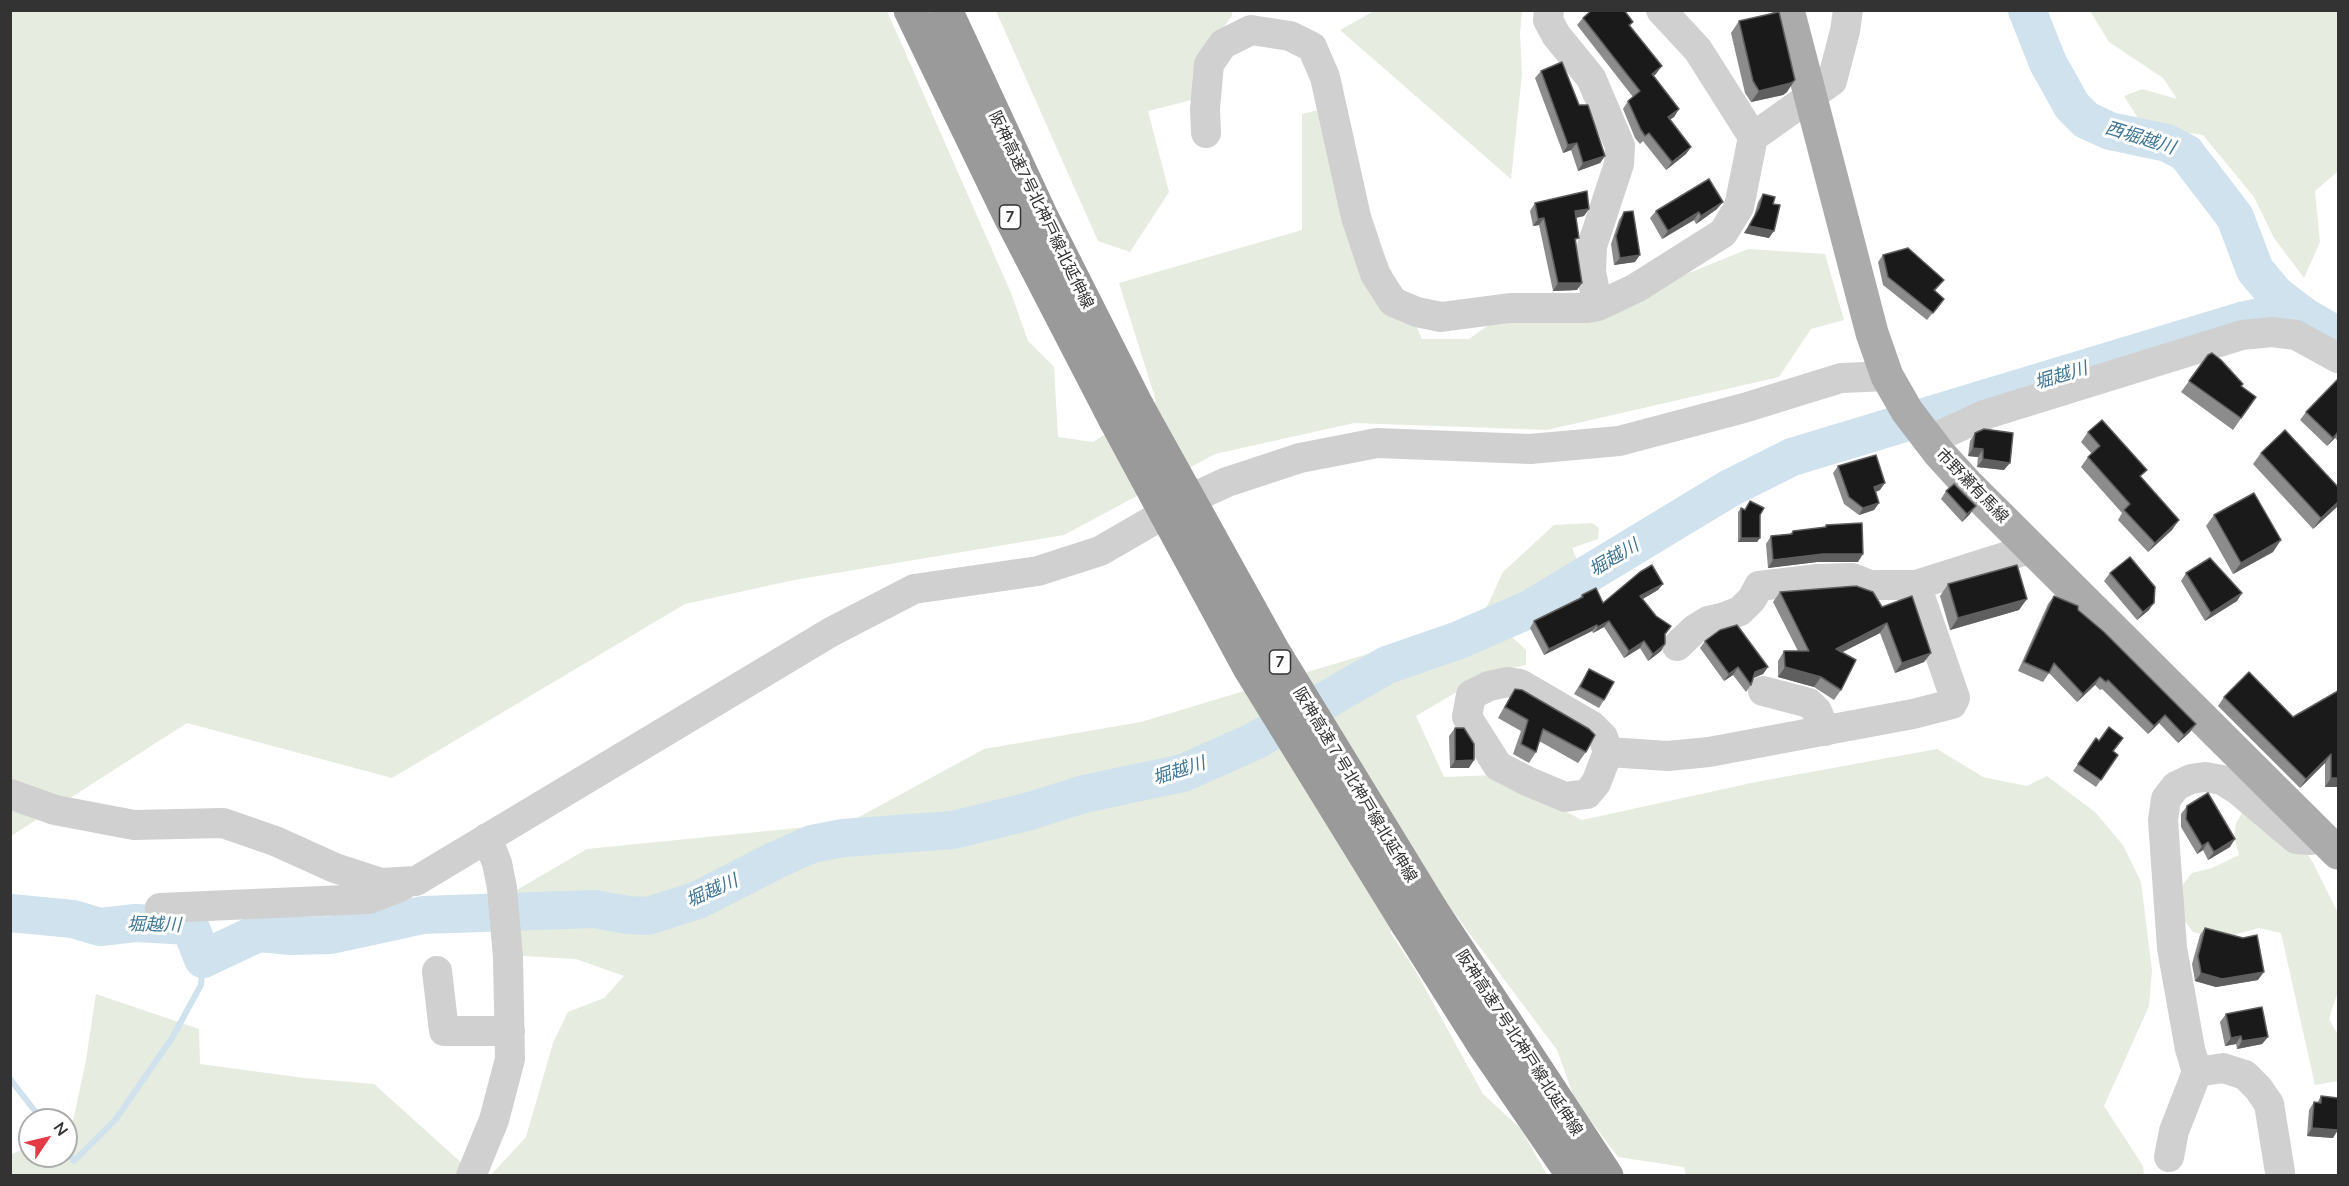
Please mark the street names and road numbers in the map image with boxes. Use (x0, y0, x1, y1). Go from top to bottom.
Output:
street label: 阪神高速7号北神戸線北延伸線 (985, 108, 1097, 312)
road number: 7 (1000, 205, 1020, 229)
street label: 市野瀬有馬線 (1932, 445, 2012, 527)
road number: 7 (1270, 650, 1290, 674)
street label: 阪神高速７号北神戸線北延伸線 (1289, 684, 1421, 886)
street label: 阪神高速7号北神戸線北延伸線 (1452, 947, 1586, 1139)

